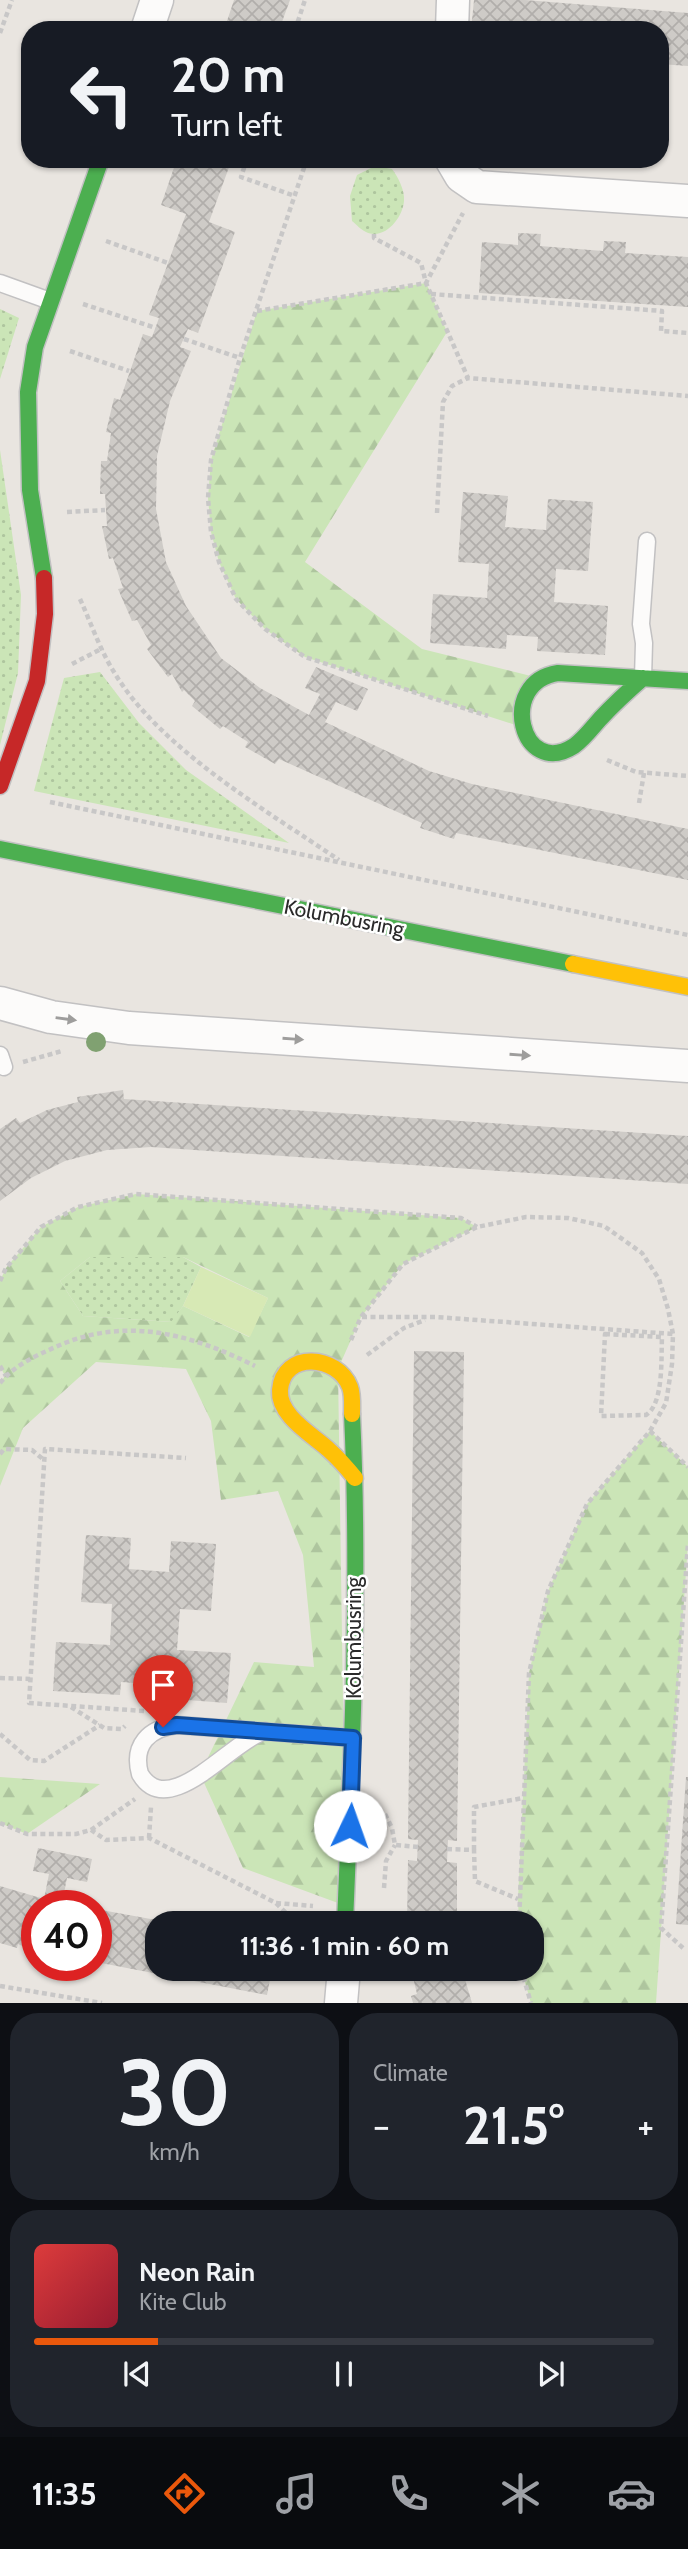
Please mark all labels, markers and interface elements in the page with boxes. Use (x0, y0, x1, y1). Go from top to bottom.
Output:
text: 20 m (171, 45, 285, 104)
icon: left (56, 49, 147, 140)
text: Turn left (171, 105, 282, 144)
street label: Kolumbusring (282, 894, 407, 941)
one-way arrow (55, 1014, 77, 1025)
one-way arrow (282, 1034, 304, 1045)
one-way arrow (509, 1049, 531, 1060)
street label: Kolumbusring (341, 1577, 366, 1699)
pin (133, 1655, 193, 1727)
icon: arrive (144, 1666, 182, 1704)
position arrow (313, 1789, 387, 1863)
speed limit sign: 40 (21, 1890, 112, 1981)
text: 11:36 · 1 min · 60 m (240, 1930, 449, 1962)
text: 30 (118, 2037, 231, 2148)
text: Climate (373, 2059, 448, 2087)
text: 21.5° (463, 2094, 564, 2157)
text: − (373, 2102, 390, 2149)
text: + (637, 2102, 654, 2149)
text: km/h (149, 2138, 200, 2166)
text: Neon Rain (139, 2256, 255, 2288)
text: Kite Club (139, 2288, 226, 2316)
icon: previous (118, 2355, 156, 2393)
icon: pause (325, 2355, 363, 2393)
icon: next (532, 2355, 570, 2393)
icon: directions (160, 2469, 209, 2518)
icon: music (272, 2469, 321, 2518)
icon: phone (384, 2469, 433, 2518)
icon: climate (496, 2469, 545, 2518)
icon: car (607, 2469, 656, 2518)
text: 11:35 (31, 2474, 97, 2513)

